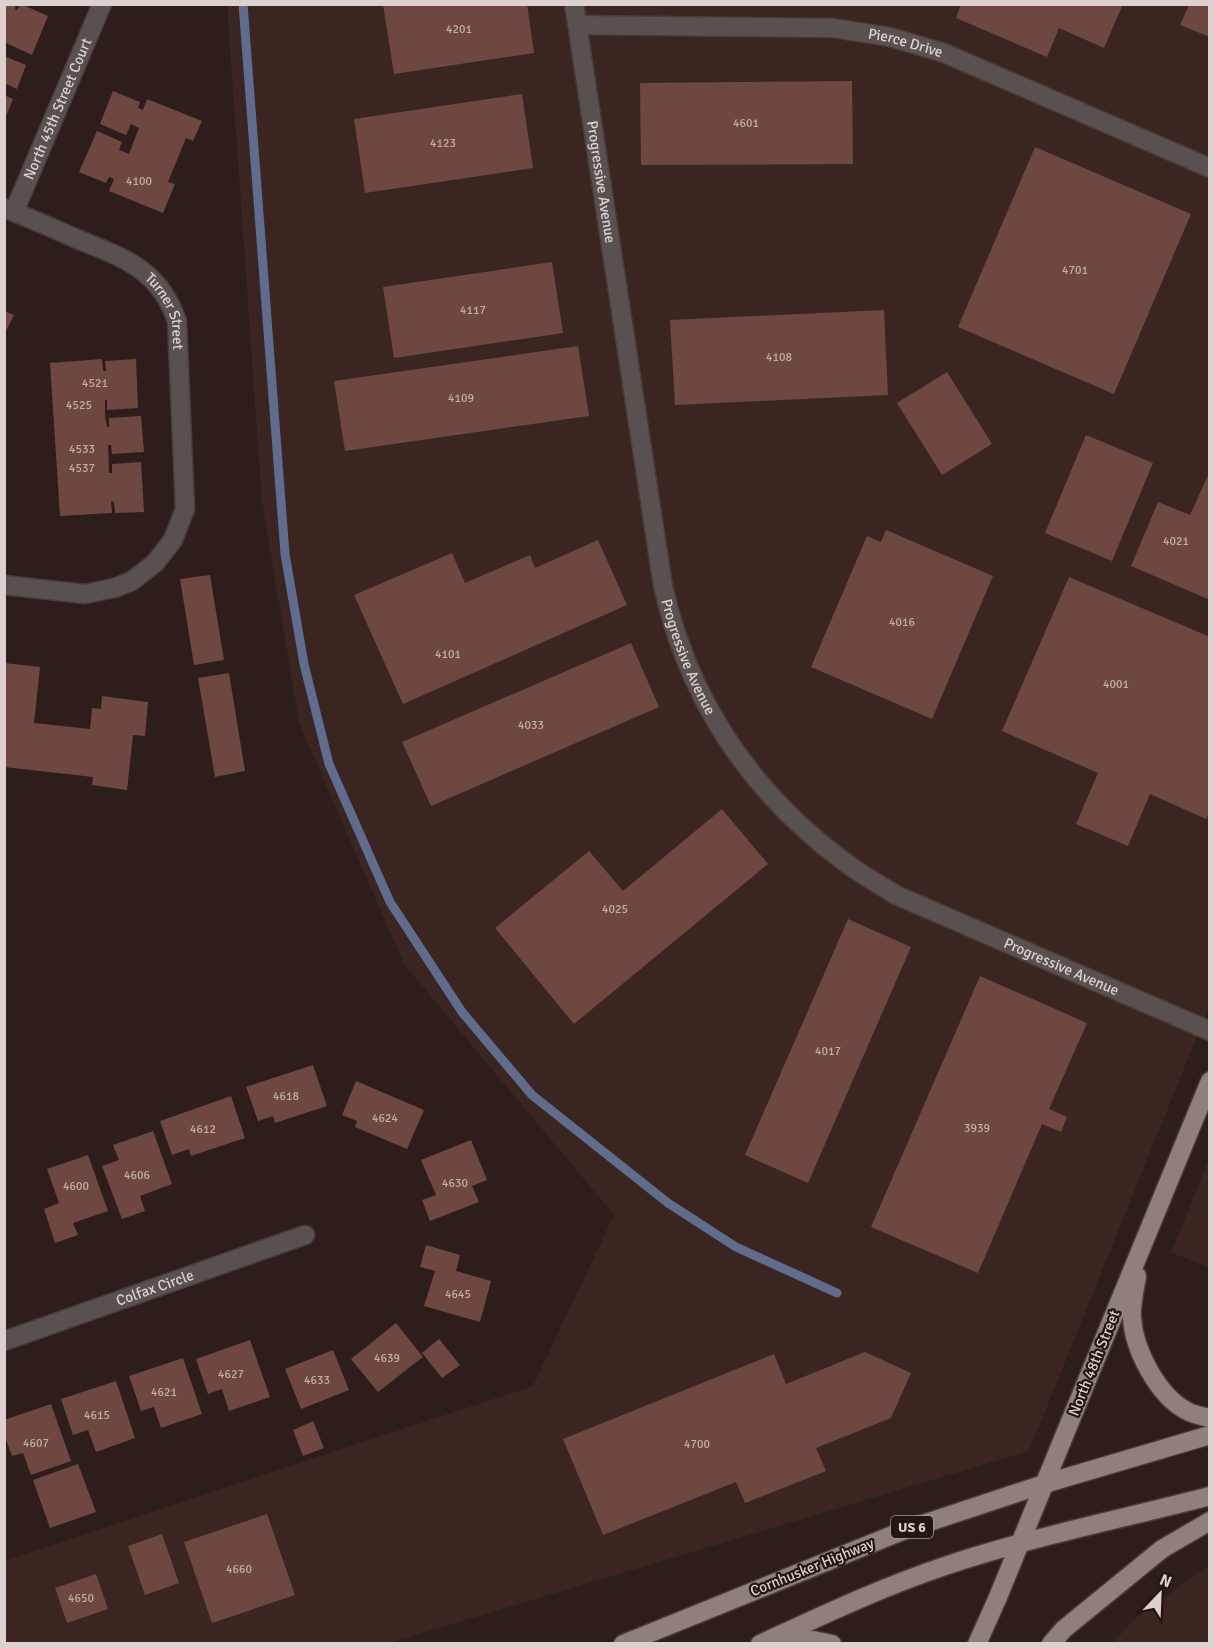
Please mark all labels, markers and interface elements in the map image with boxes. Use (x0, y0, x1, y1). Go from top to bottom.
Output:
house number: 4201 (446, 22, 472, 37)
street label: Pierce Drive (867, 25, 945, 61)
street label: North 45th Street Court (20, 35, 96, 182)
house number: 4601 (733, 116, 759, 131)
street label: Progressive Avenue (583, 120, 619, 244)
house number: 4123 (430, 136, 456, 151)
house number: 4100 (126, 174, 152, 189)
house number: 4701 (1062, 263, 1088, 278)
street label: Turner Street (142, 269, 187, 350)
house number: 4117 (460, 303, 486, 318)
house number: 4108 (766, 350, 792, 365)
house number: 4521 (82, 376, 108, 391)
house number: 4109 (448, 391, 474, 406)
house number: 4525 (66, 398, 92, 413)
house number: 4533 (69, 442, 95, 457)
house number: 4537 (69, 461, 95, 476)
house number: 4021 (1163, 534, 1189, 549)
street label: Progressive Avenue (657, 597, 719, 718)
house number: 4016 (889, 615, 915, 630)
house number: 4101 (435, 647, 461, 662)
house number: 4001 (1103, 677, 1129, 692)
house number: 4033 (518, 718, 544, 733)
house number: 4025 (602, 902, 628, 917)
street label: Progressive Avenue (1001, 934, 1122, 999)
house number: 4017 (815, 1044, 841, 1059)
house number: 4618 (273, 1089, 299, 1104)
house number: 4624 (372, 1111, 398, 1126)
house number: 3939 (964, 1121, 990, 1136)
house number: 4612 (190, 1122, 216, 1137)
house number: 4606 (124, 1168, 150, 1183)
house number: 4630 (442, 1176, 468, 1191)
house number: 4600 (63, 1179, 89, 1194)
street label: Colfax Circle (114, 1266, 196, 1310)
house number: 4645 (445, 1287, 471, 1302)
street label: North 48th Street (1065, 1307, 1123, 1419)
house number: 4639 (374, 1351, 400, 1366)
house number: 4627 (218, 1367, 244, 1382)
house number: 4633 (304, 1373, 330, 1388)
house number: 4621 (151, 1385, 177, 1400)
house number: 4615 (84, 1408, 110, 1423)
house number: 4607 (23, 1436, 49, 1451)
house number: 4700 (684, 1437, 710, 1452)
road number: US 6 (891, 1516, 933, 1538)
street label: Cornhusker Highway (747, 1534, 877, 1600)
house number: 4660 (226, 1562, 252, 1577)
north arrow (1130, 1564, 1190, 1624)
text: N (1156, 1570, 1175, 1592)
house number: 4650 (68, 1591, 94, 1606)

